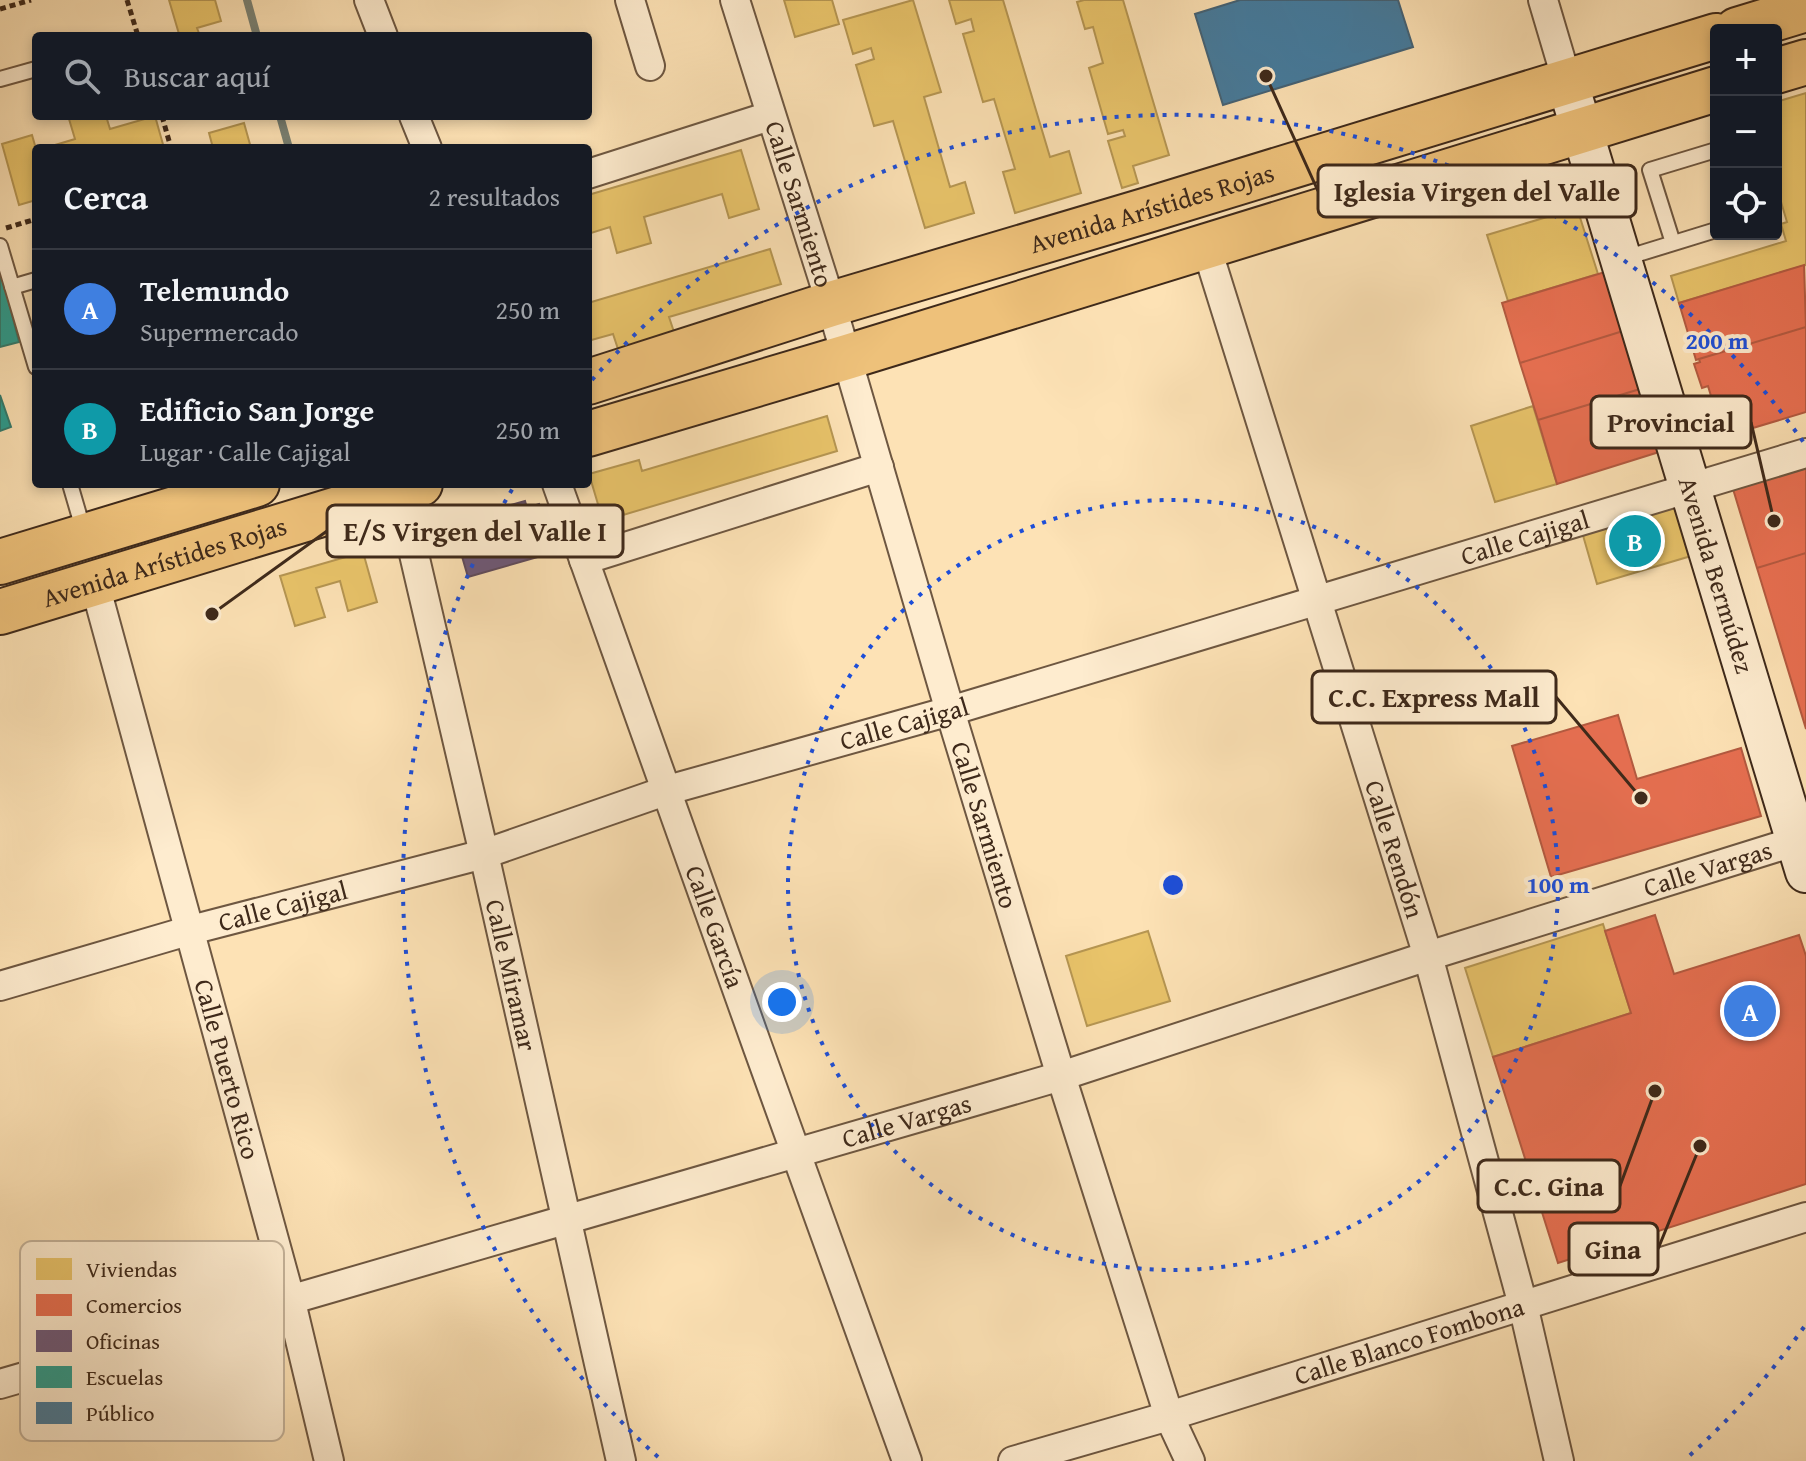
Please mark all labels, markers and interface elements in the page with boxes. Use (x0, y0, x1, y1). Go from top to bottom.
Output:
map controls (1710, 24, 1782, 240)
button: + (1710, 24, 1782, 96)
search box (32, 32, 592, 120)
icon: search (60, 54, 104, 98)
text: Buscar aquí (124, 54, 270, 98)
button: − (1710, 96, 1782, 168)
street label: Calle Sarmiento (755, 116, 844, 292)
street label: Avenida Arístides Rojas (1025, 152, 1279, 263)
callout: Iglesia Virgen del Valle (1318, 165, 1636, 217)
button: locate (1710, 168, 1782, 240)
text: Iglesia Virgen del Valle (1334, 170, 1620, 211)
text: Cerca (64, 172, 148, 221)
text: 2 resultados (429, 177, 560, 216)
text: Telemundo (140, 268, 289, 312)
text: A (82, 290, 98, 329)
text: 250 m (495, 290, 560, 329)
text: Supermercado (140, 312, 298, 351)
text: 200 m (1685, 323, 1749, 358)
text: Edificio San Jorge (140, 388, 374, 432)
callout: Provincial (1591, 396, 1751, 448)
text: Provincial (1607, 401, 1735, 442)
text: B (82, 410, 98, 449)
text: 250 m (495, 410, 560, 449)
text: Lugar · Calle Cajigal (140, 432, 351, 471)
street label: Avenida Bermúdez (1669, 472, 1765, 678)
street label: Calle Cajigal (1456, 499, 1594, 575)
callout: E/S Virgen del Valle I (327, 505, 623, 557)
street label: Avenida Arístides Rojas (37, 506, 291, 617)
text: E/S Virgen del Valle I (343, 510, 607, 551)
pin: B (1609, 511, 1661, 571)
callout: C.C. Express Mall (1312, 671, 1556, 723)
text: C.C. Express Mall (1328, 676, 1540, 717)
street label: Calle Cajigal (835, 686, 973, 760)
street label: Calle Sarmiento (941, 737, 1029, 913)
street label: Calle Rendón (1355, 775, 1435, 923)
street label: Calle Vargas (1638, 830, 1777, 907)
street label: Calle García (675, 860, 755, 994)
text: 100 m (1526, 867, 1590, 902)
street label: Calle Cajigal (214, 870, 352, 941)
centre of rings (1159, 871, 1187, 899)
street label: Calle Miramar (476, 895, 548, 1055)
street label: Calle Puerto Rico (185, 975, 271, 1164)
pin: A (1724, 981, 1776, 1041)
your location (762, 982, 802, 1022)
street label: Calle Vargas (837, 1083, 976, 1158)
callout: C.C. Gina (1478, 1160, 1620, 1212)
text: C.C. Gina (1494, 1165, 1605, 1206)
callout: Gina (1569, 1223, 1658, 1275)
text: Gina (1585, 1228, 1642, 1269)
legend (20, 1241, 284, 1441)
text: Viviendas (86, 1253, 177, 1285)
street label: Calle Blanco Fombona (1289, 1286, 1529, 1395)
text: Comercios (86, 1289, 182, 1321)
text: Oficinas (86, 1325, 160, 1357)
text: Escuelas (86, 1361, 163, 1393)
text: Público (86, 1397, 154, 1429)

